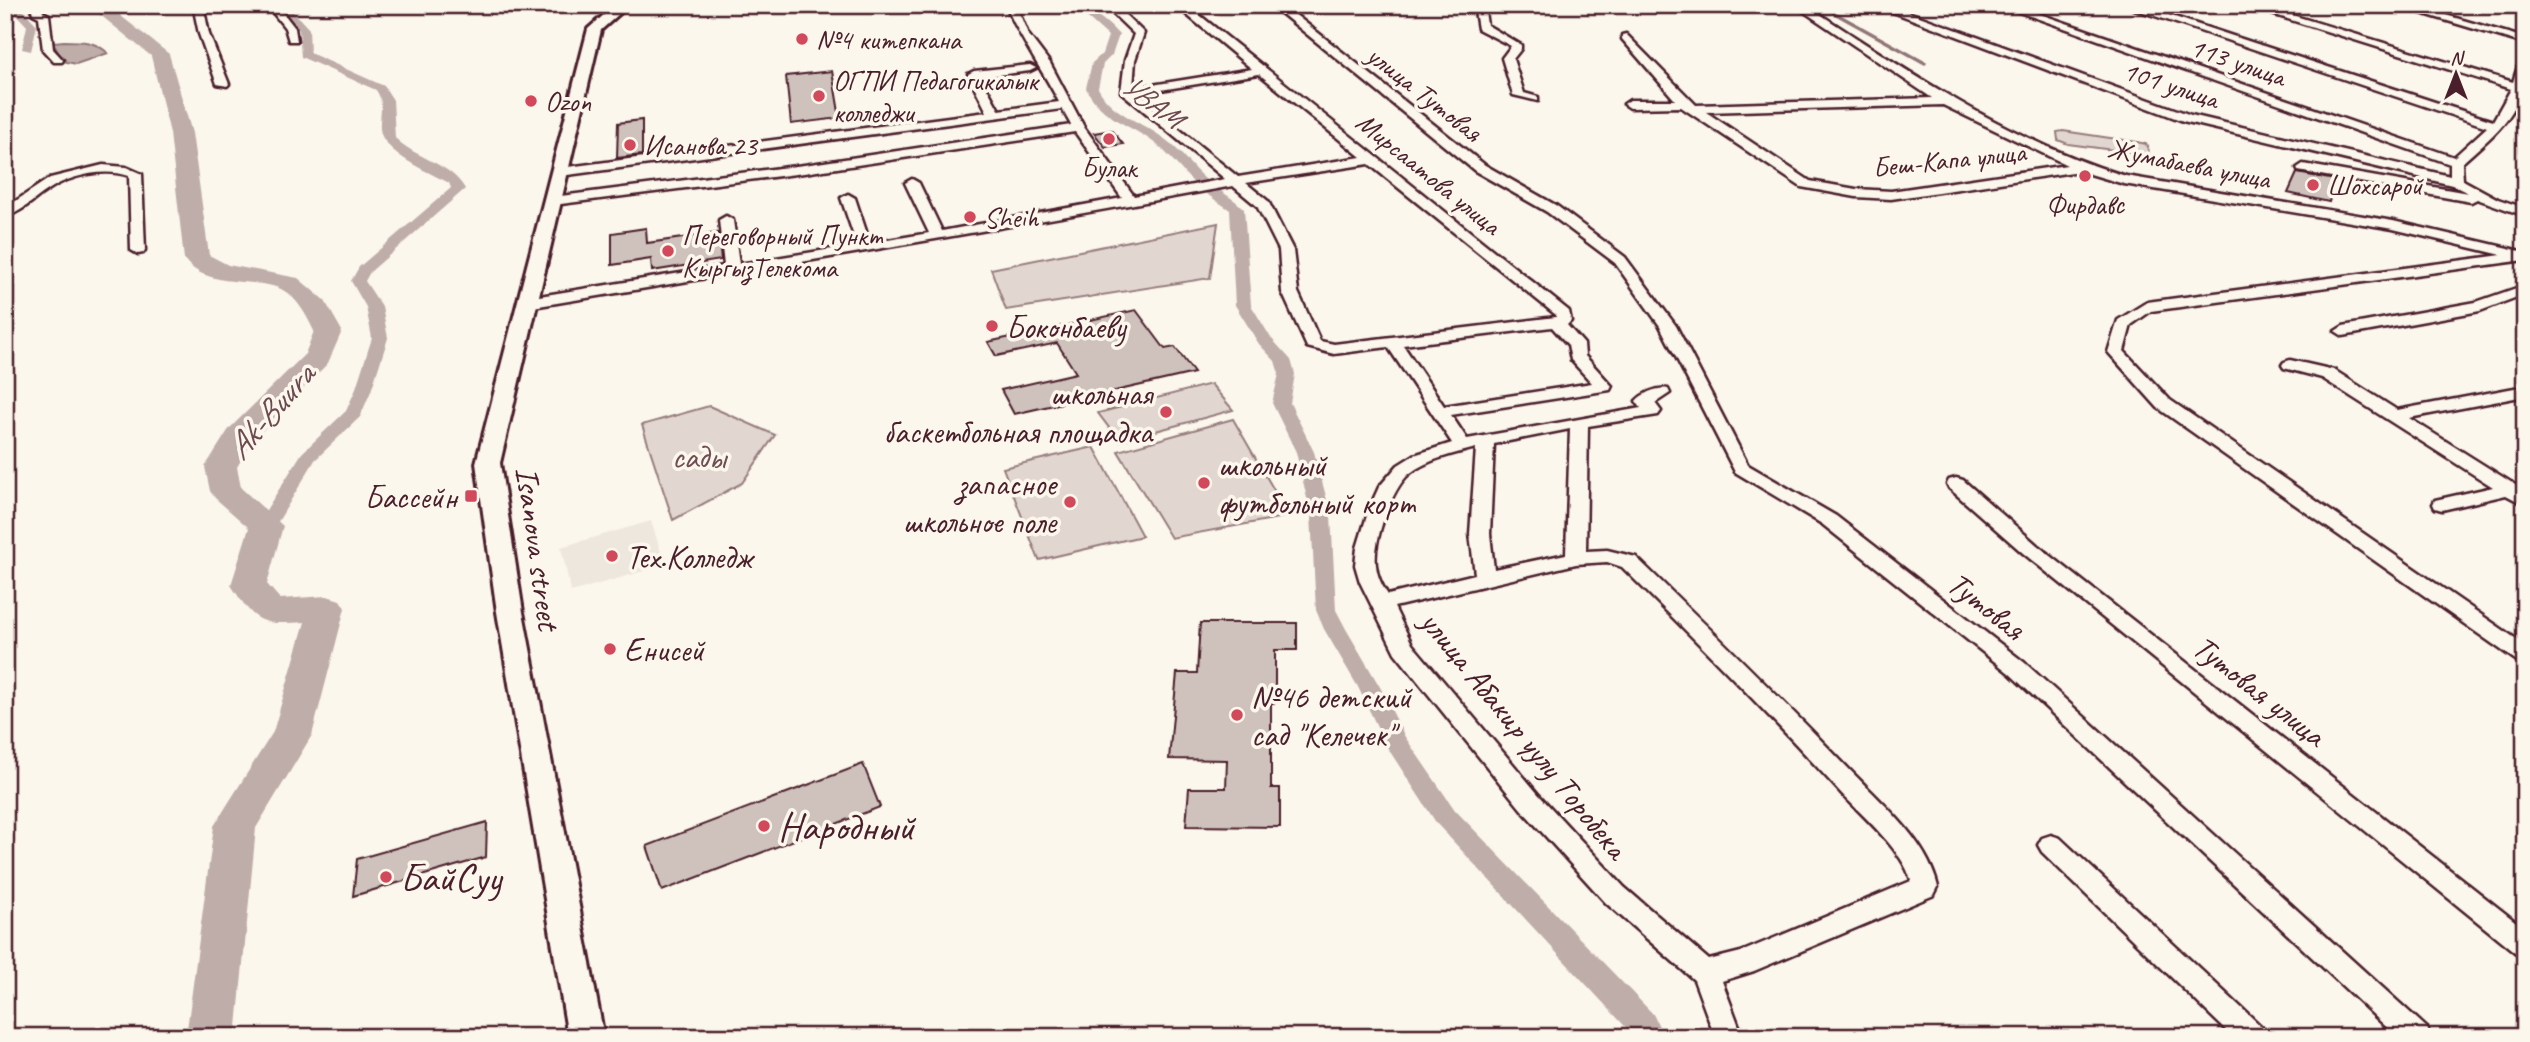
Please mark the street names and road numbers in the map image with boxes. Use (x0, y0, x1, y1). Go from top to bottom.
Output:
street label: 113 улица (2186, 29, 2292, 95)
street label: улица Тутовая (1358, 36, 1490, 150)
street label: 101 улица (2119, 53, 2225, 117)
street label: Мирсаатова улица (1349, 104, 1509, 244)
street label: Жумабаева улица (2105, 131, 2275, 197)
street label: Беш-Капа улица (1871, 134, 2029, 185)
street label: Isanova street (506, 464, 571, 635)
street label: Тутовая (1939, 562, 2035, 650)
street label: улица Абакир уулу Торобека (1410, 600, 1639, 869)
street label: Тутовая улица (2184, 626, 2336, 757)

